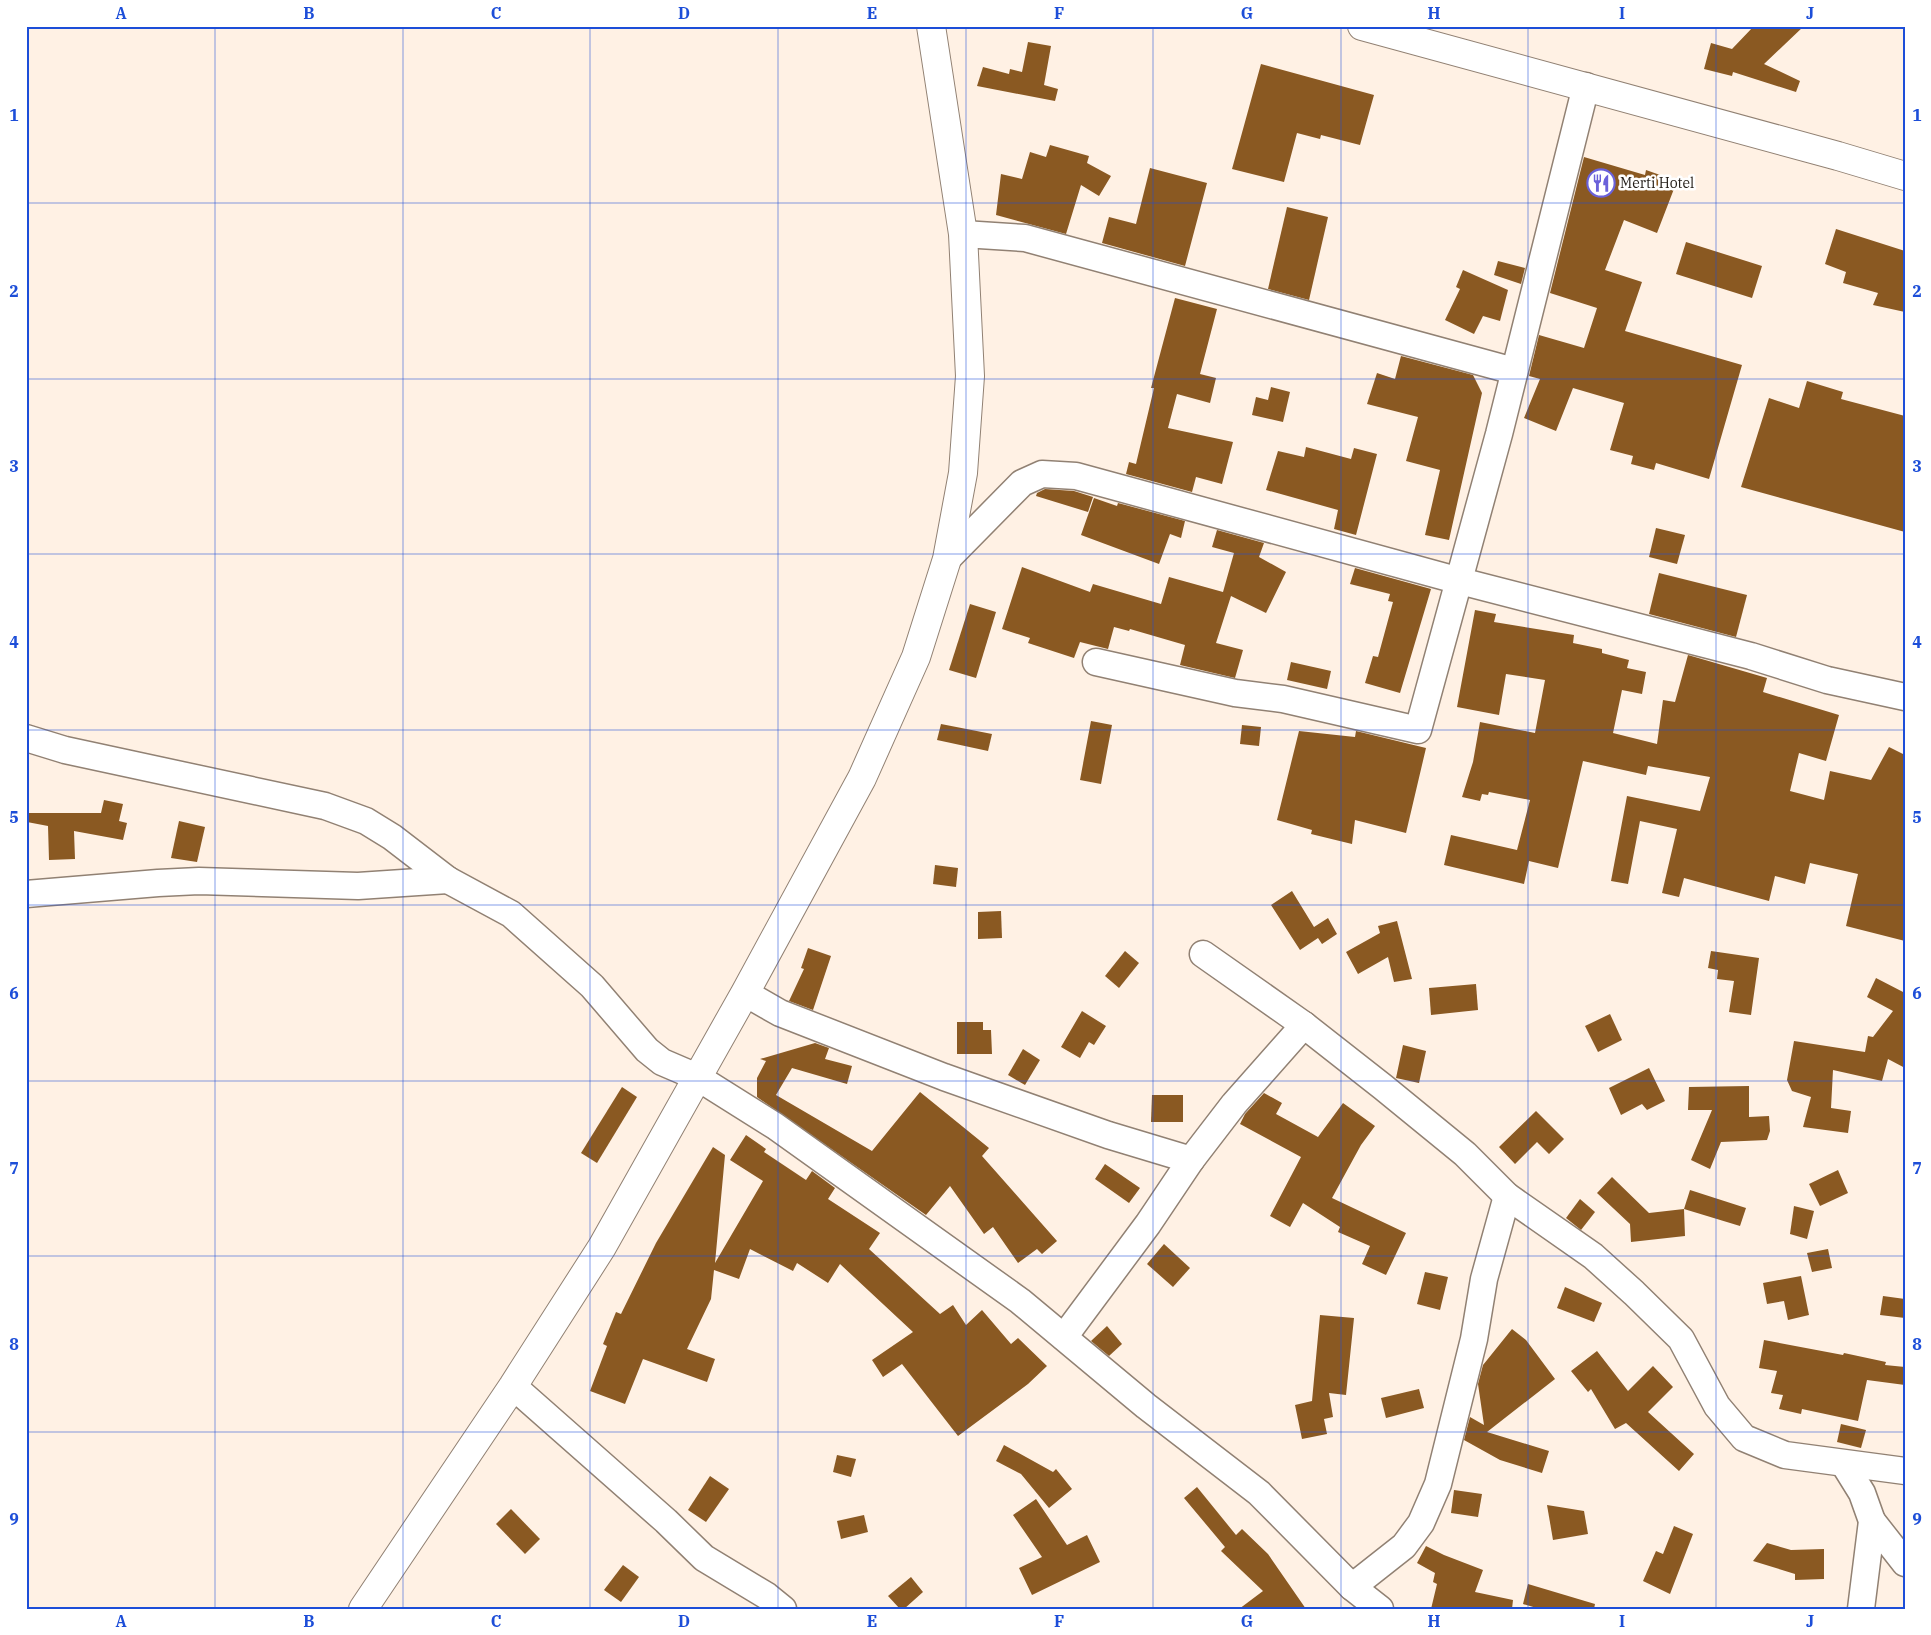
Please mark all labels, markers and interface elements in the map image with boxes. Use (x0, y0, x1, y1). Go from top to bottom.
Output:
text: A (115, 3, 127, 23)
text: B (303, 3, 315, 23)
text: C (491, 3, 501, 23)
text: D (678, 3, 690, 23)
text: E (867, 3, 877, 23)
text: F (1054, 3, 1064, 23)
text: G (1241, 3, 1253, 23)
text: H (1428, 3, 1441, 23)
text: I (1619, 3, 1625, 23)
text: J (1806, 3, 1814, 23)
text: 1 (9, 105, 19, 125)
text: 1 (1912, 105, 1922, 125)
restaurant icon: Merti Hotel (1586, 168, 1616, 198)
place label: Merti Hotel (1620, 174, 1694, 192)
text: 2 (9, 281, 19, 301)
text: 2 (1912, 281, 1922, 301)
text: 3 (9, 456, 19, 476)
text: 3 (1912, 456, 1922, 476)
text: 4 (9, 632, 19, 652)
text: 4 (1912, 632, 1922, 652)
text: 5 (9, 807, 19, 827)
text: 5 (1912, 807, 1922, 827)
text: 6 (9, 983, 19, 1003)
text: 6 (1912, 983, 1922, 1003)
text: 7 (9, 1158, 19, 1178)
text: 7 (1912, 1158, 1922, 1178)
text: 8 (9, 1334, 19, 1354)
text: 8 (1912, 1334, 1922, 1354)
text: 9 (9, 1509, 19, 1529)
text: 9 (1912, 1509, 1922, 1529)
text: A (115, 1611, 127, 1631)
text: B (303, 1611, 315, 1631)
text: C (491, 1611, 501, 1631)
text: D (678, 1611, 690, 1631)
text: E (867, 1611, 877, 1631)
text: F (1054, 1611, 1064, 1631)
text: G (1241, 1611, 1253, 1631)
text: H (1428, 1611, 1441, 1631)
text: I (1619, 1611, 1625, 1631)
text: J (1806, 1611, 1814, 1631)

